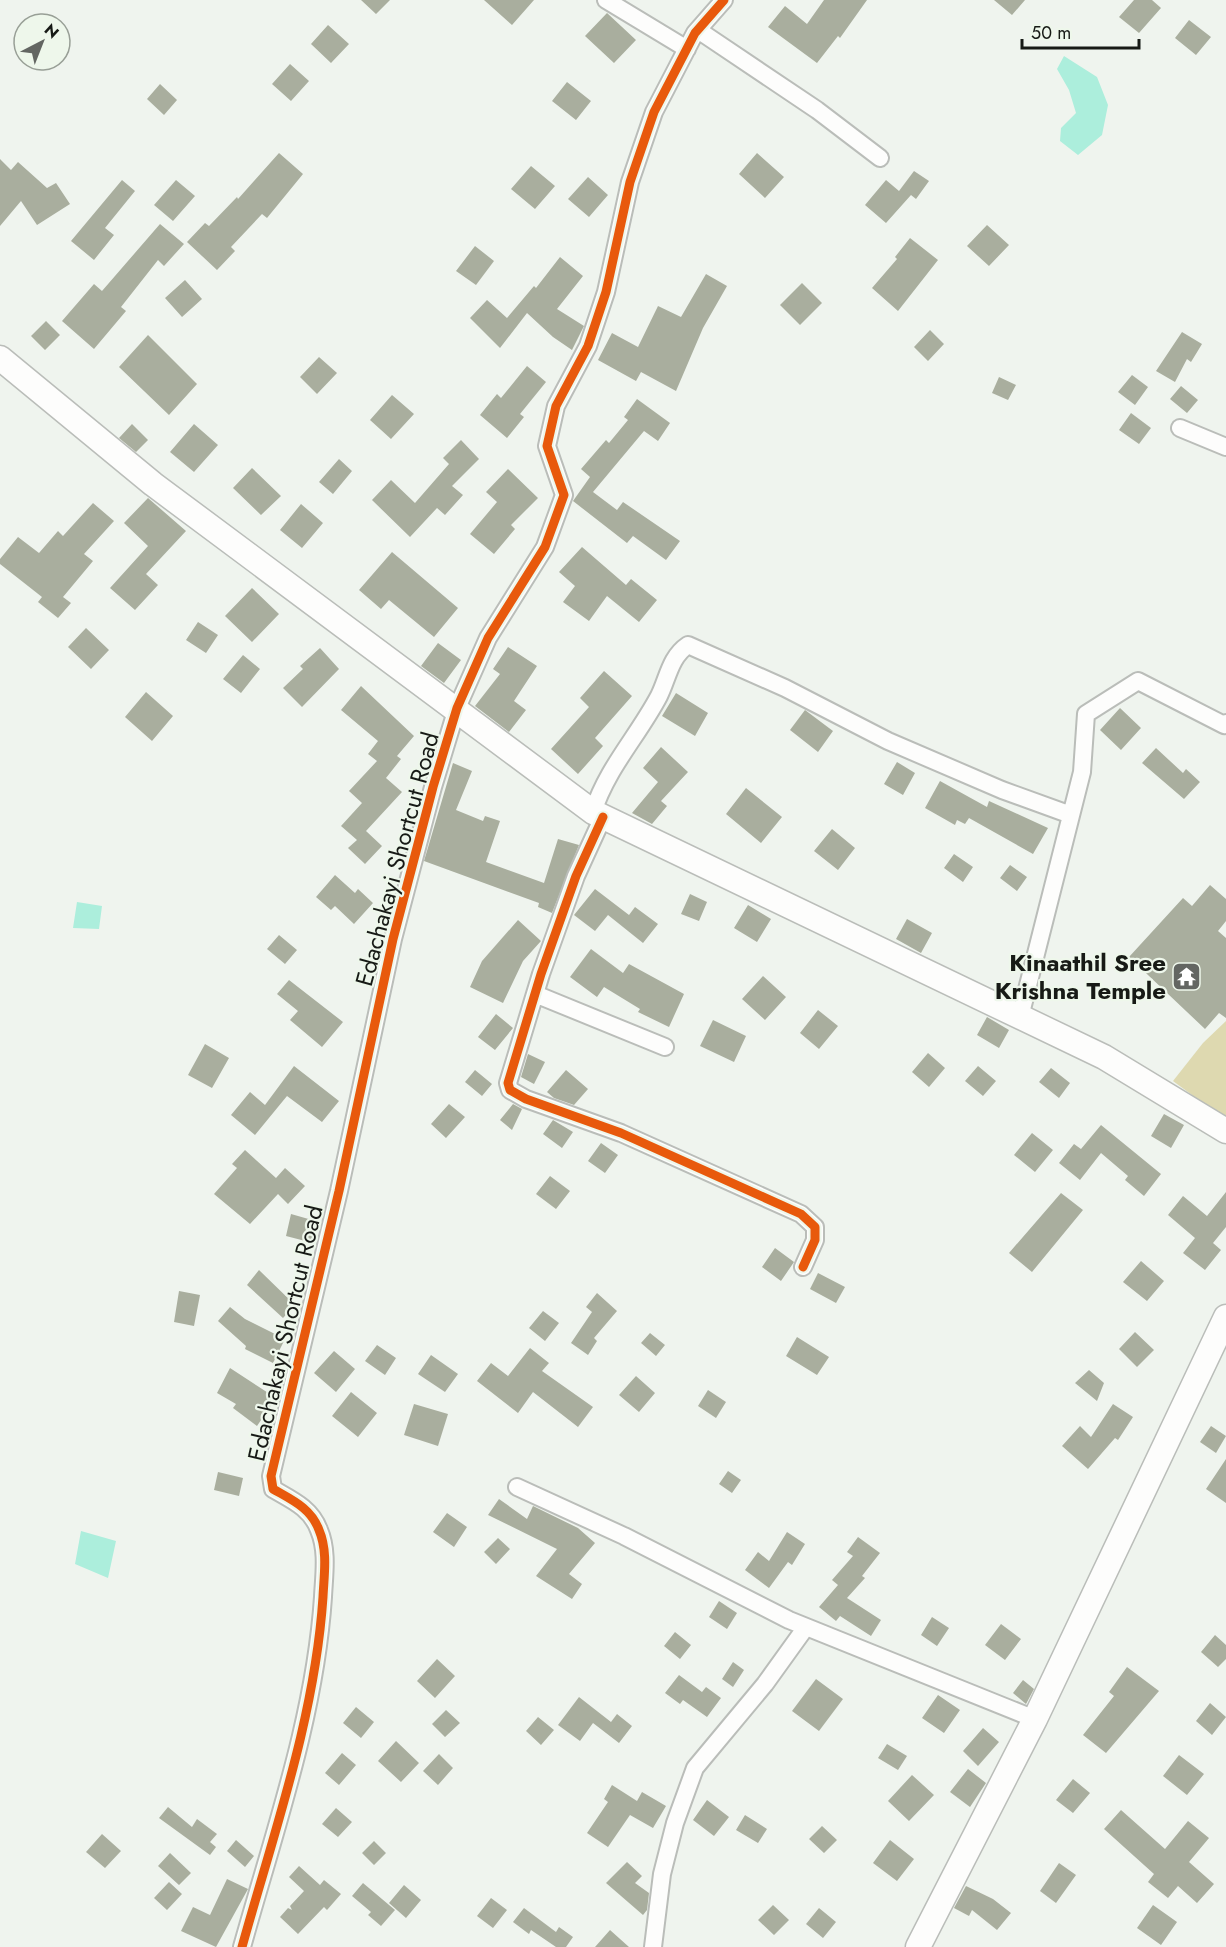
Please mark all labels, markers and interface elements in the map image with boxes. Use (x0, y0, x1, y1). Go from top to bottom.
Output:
north arrow (12, 12, 72, 72)
scale bar (1022, 12, 1139, 50)
text: N (39, 18, 64, 44)
text: 50 m (1031, 20, 1071, 46)
street label: Edachakayi Shortcut Road (346, 728, 448, 990)
place label: Kinaathil Sree Krishna Temple (995, 945, 1166, 1008)
temple icon: Kinaathil Sree Krishna Temple (1171, 960, 1203, 992)
street label: Edachakayi Shortcut Road (239, 1202, 331, 1464)

